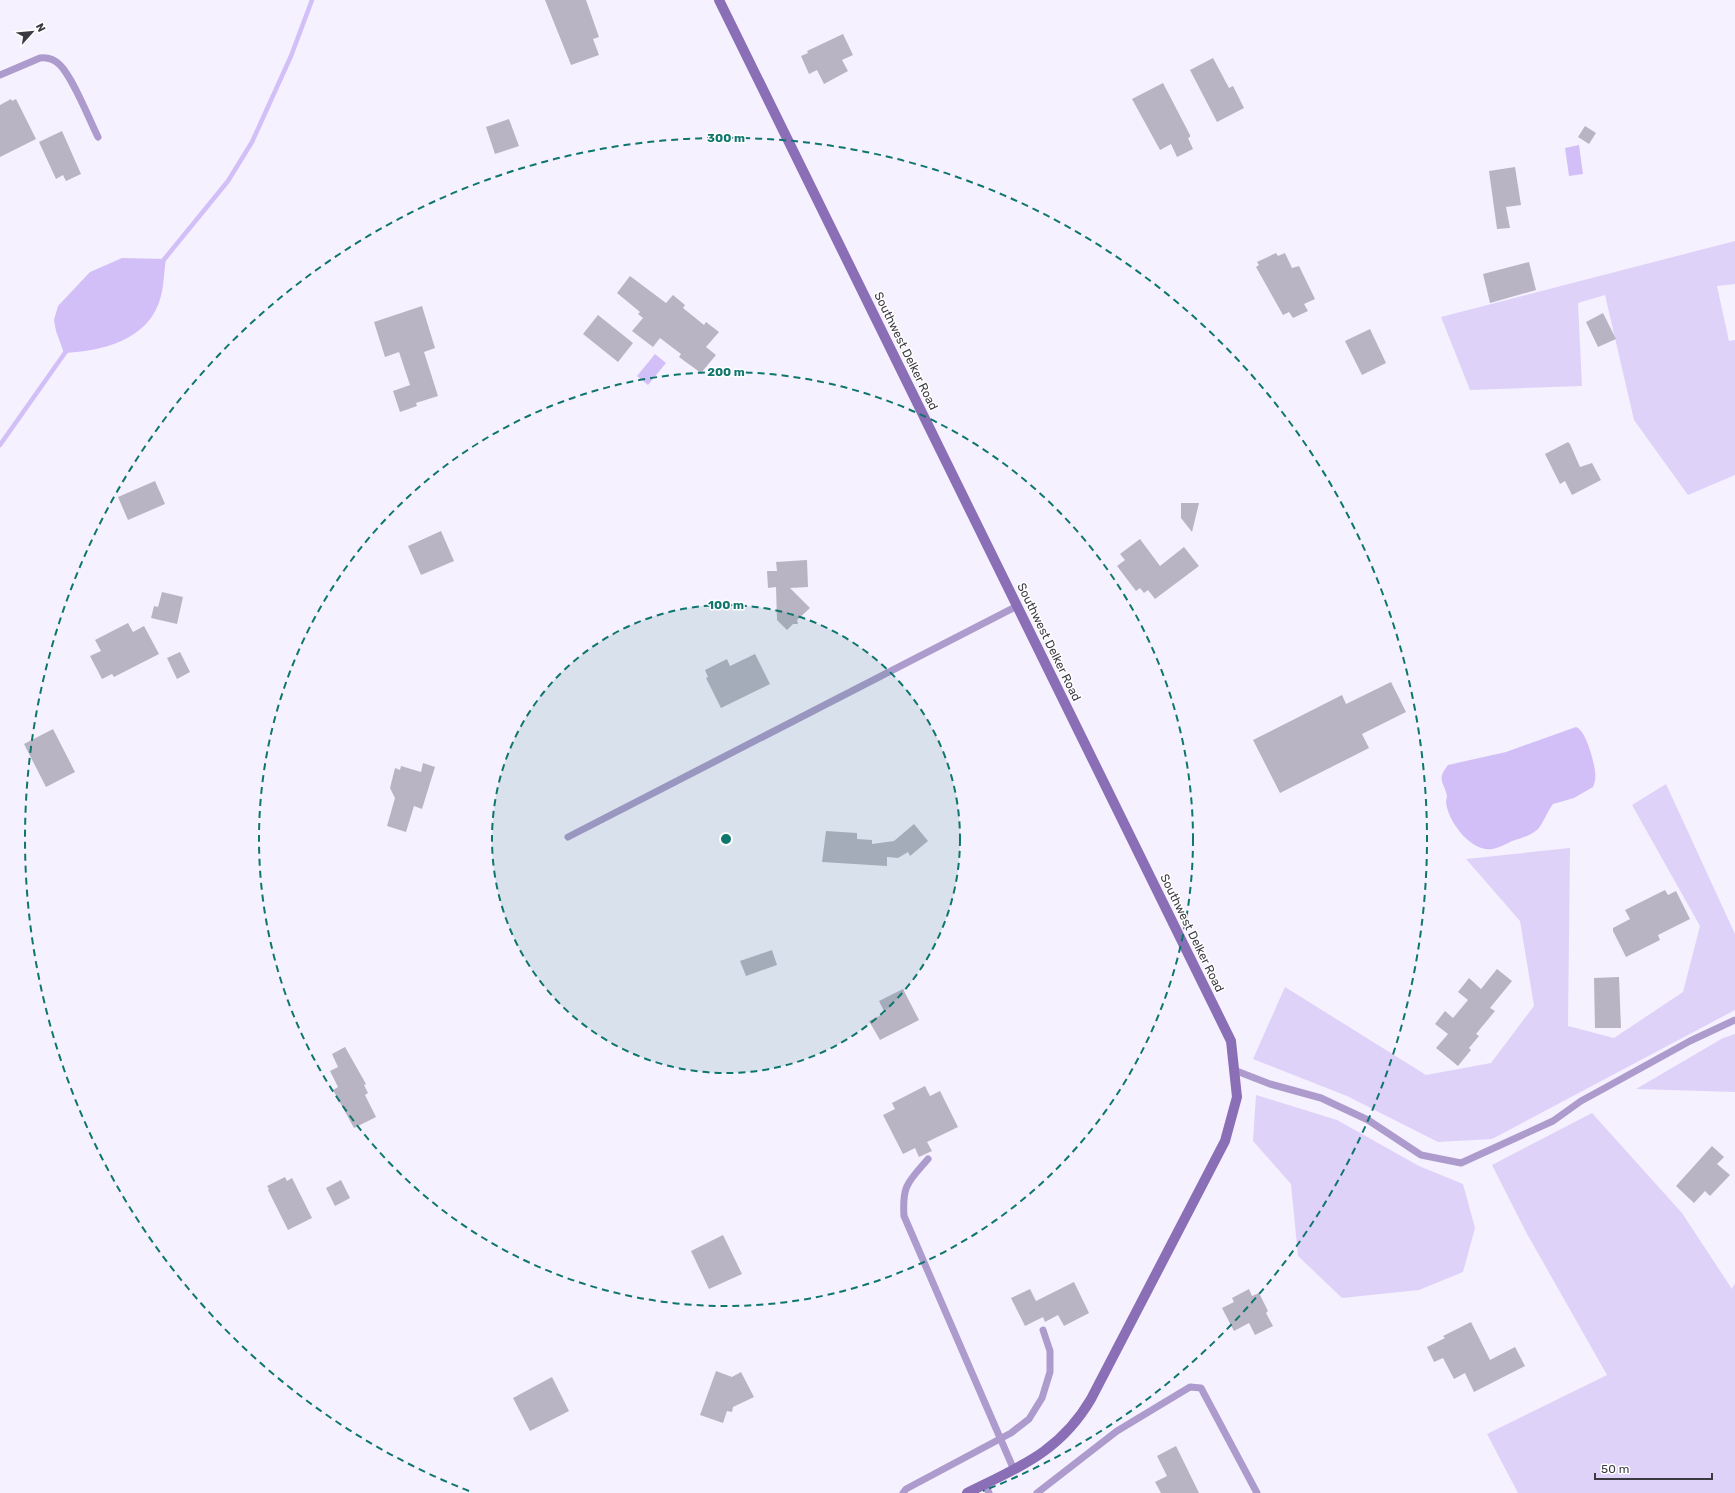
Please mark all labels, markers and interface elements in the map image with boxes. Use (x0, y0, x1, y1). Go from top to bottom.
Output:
north arrow (12, 12, 52, 52)
text: N (33, 21, 48, 34)
text: 300 m (707, 131, 745, 145)
street label: Southwest Delker Road (871, 290, 941, 412)
text: 200 m (707, 365, 745, 379)
street label: Southwest Delker Road (1014, 581, 1084, 703)
text: 100 m (708, 598, 744, 612)
centre of rings (719, 832, 733, 846)
street label: Southwest Delker Road (1157, 872, 1227, 994)
scale bar (1595, 1455, 1712, 1481)
text: 50 m (1601, 1462, 1629, 1476)

